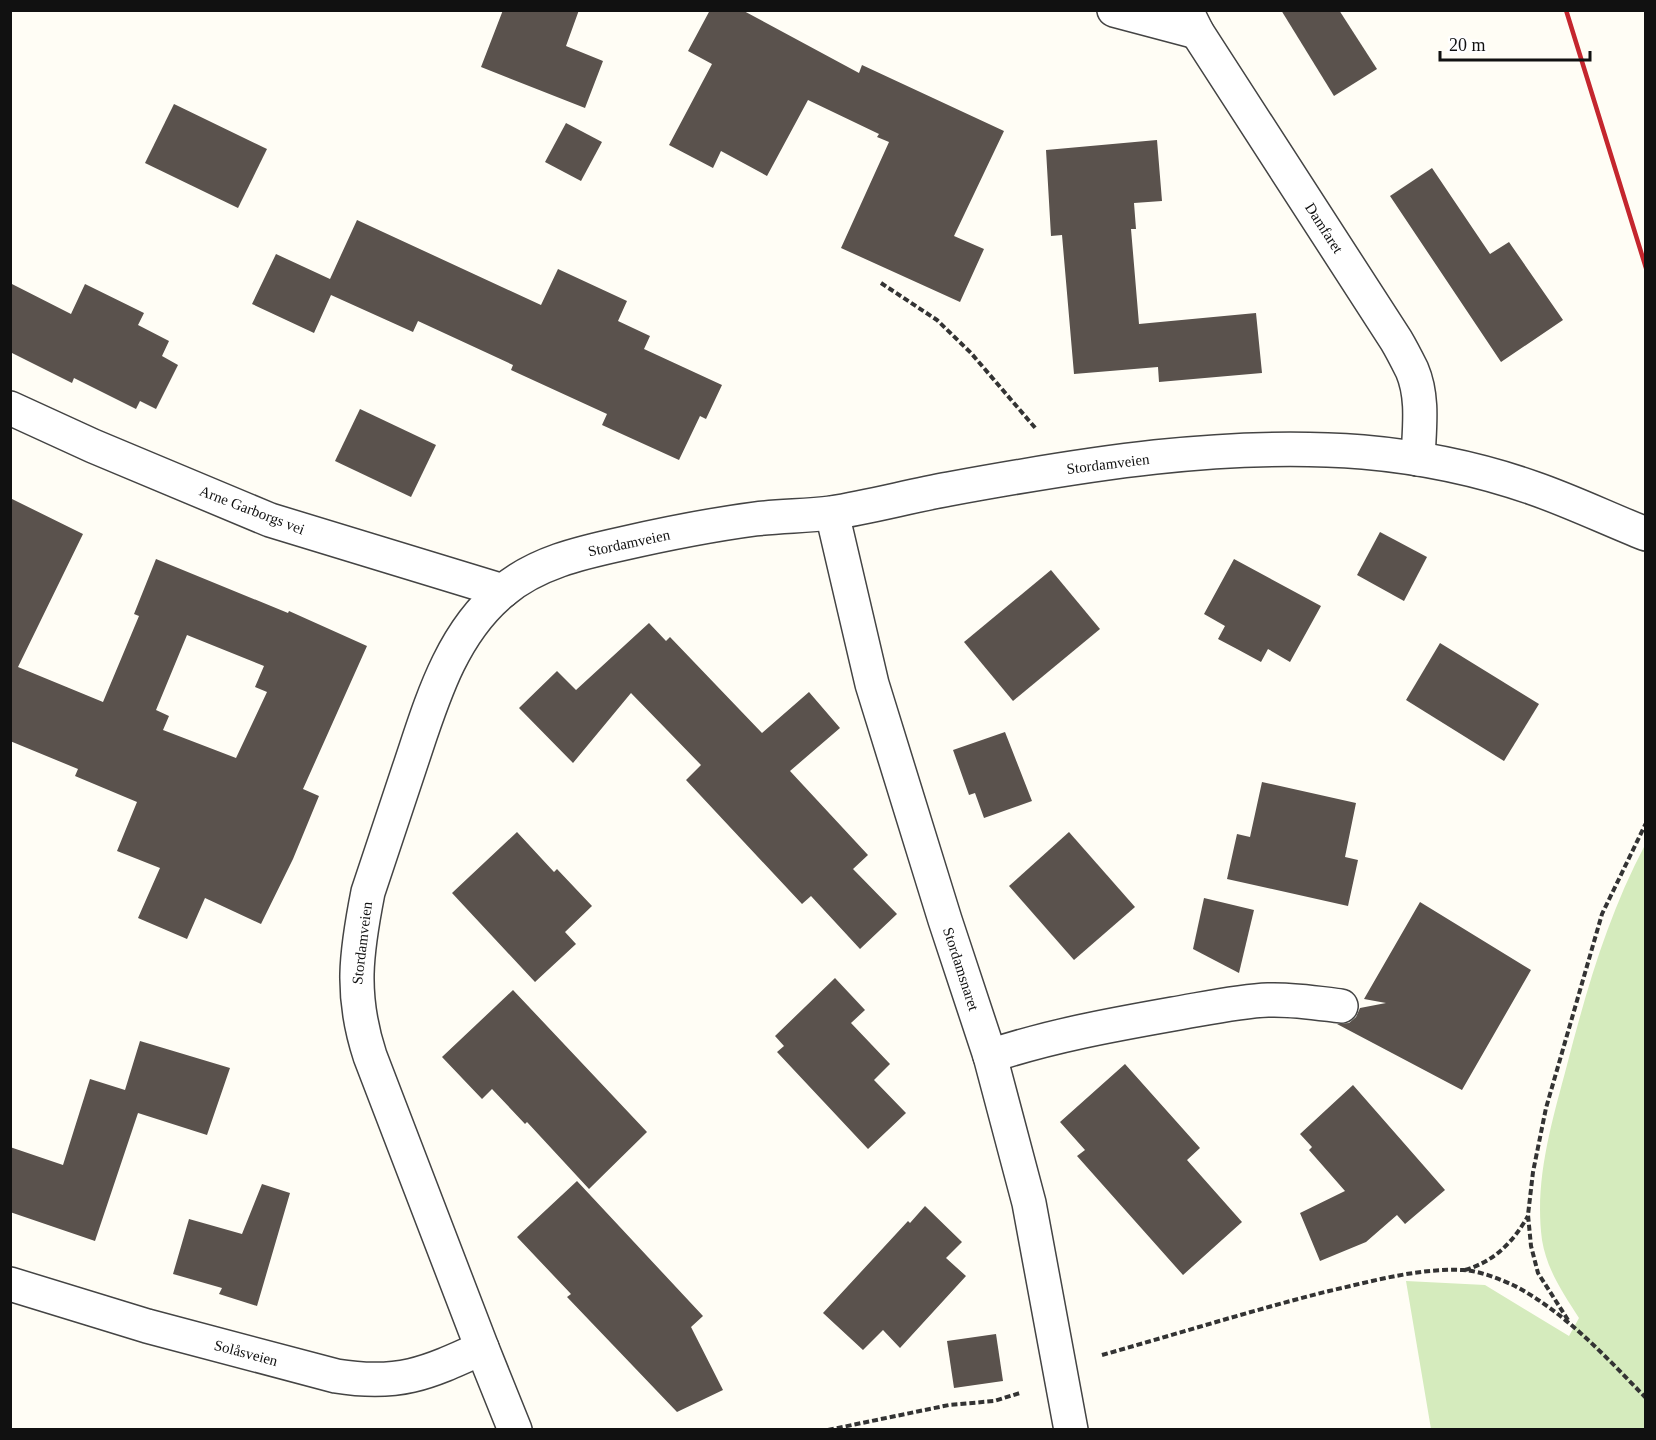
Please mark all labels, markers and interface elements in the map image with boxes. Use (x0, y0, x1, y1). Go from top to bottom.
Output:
scale bar (1440, 24, 1590, 62)
text: 20 m (1449, 35, 1486, 55)
street label: Damfaret (1302, 200, 1347, 257)
street label: Stordamveien (1066, 451, 1151, 477)
street label: Arne Garborgs vei (197, 483, 307, 537)
street label: Stordamveien (587, 526, 672, 559)
street label: Stordamveien (349, 900, 375, 985)
street label: Stordamsnaret (940, 925, 982, 1013)
street label: Solåsveien (213, 1337, 280, 1369)

